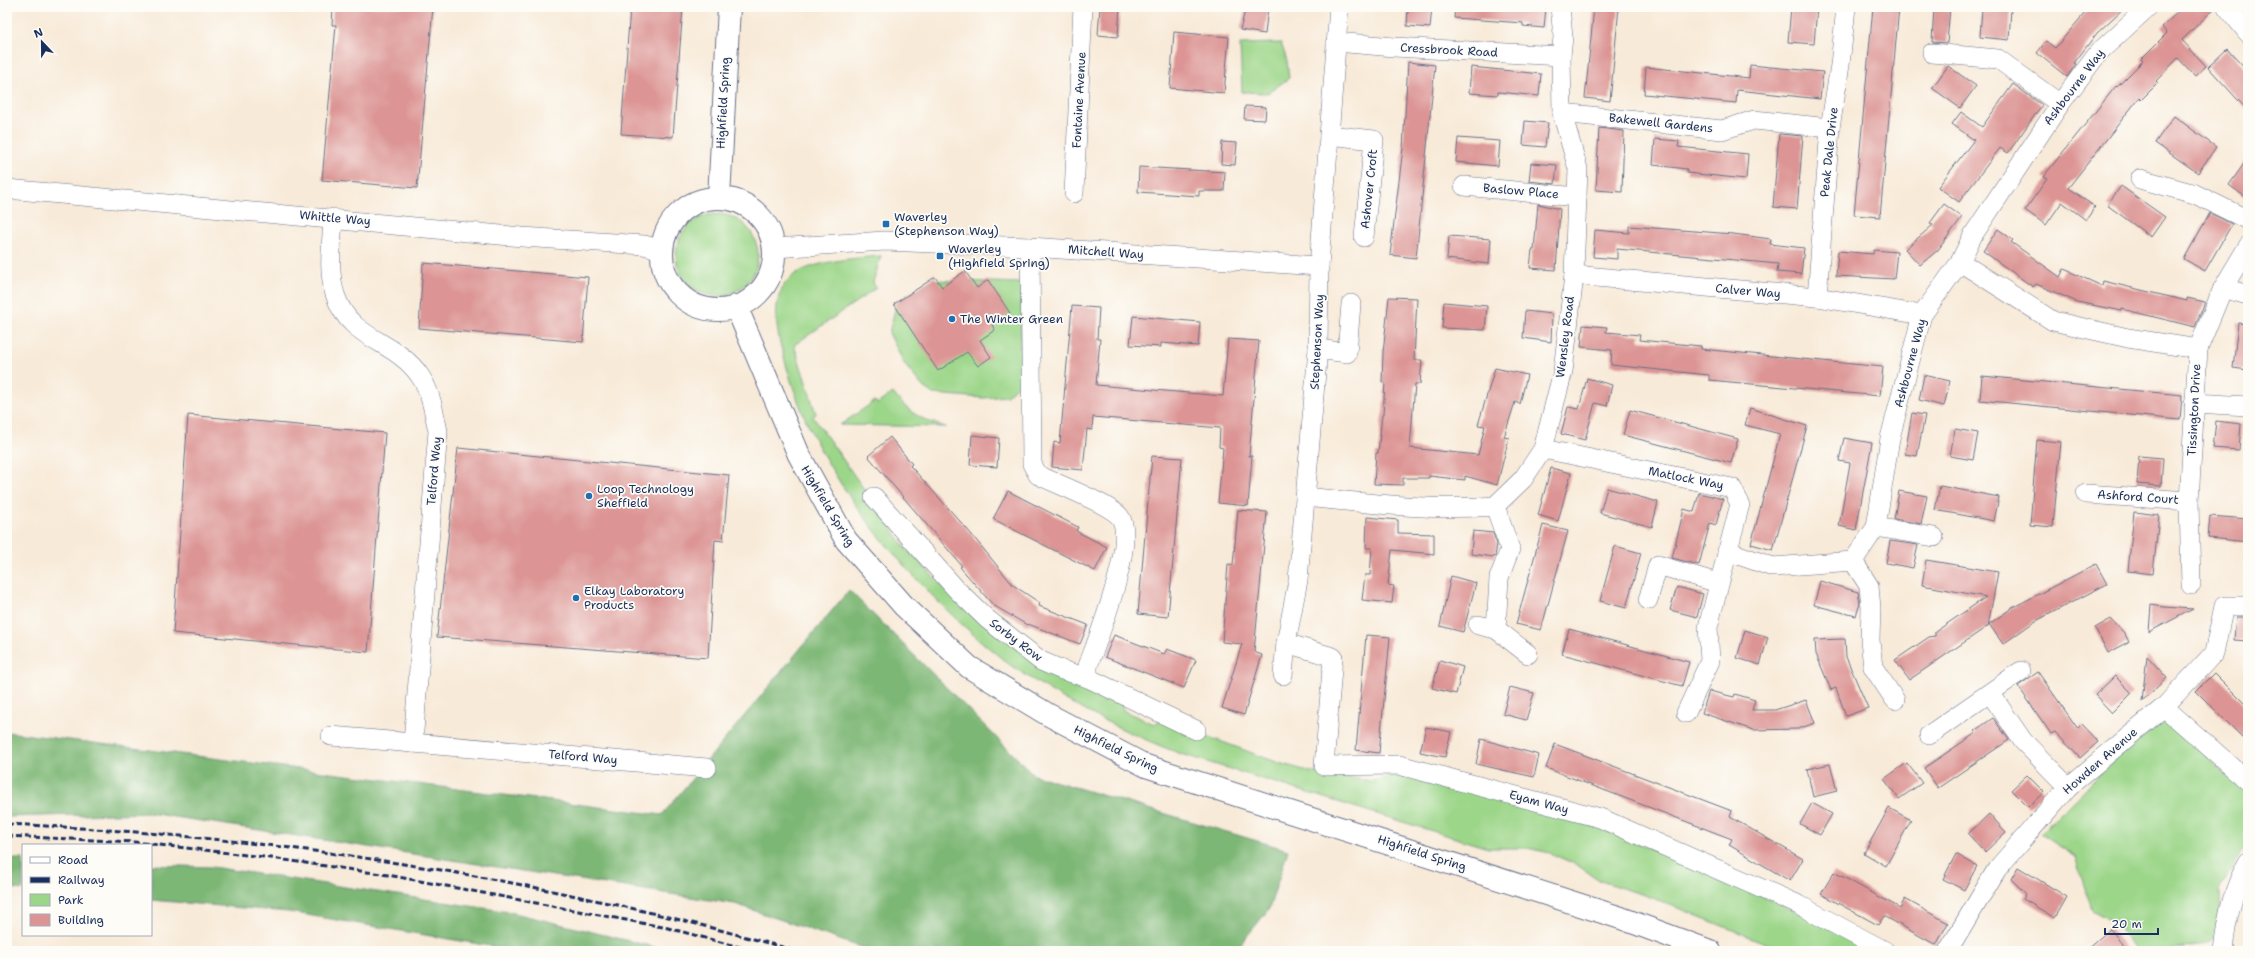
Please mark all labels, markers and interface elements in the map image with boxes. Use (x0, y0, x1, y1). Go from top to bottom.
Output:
north arrow (22, 22, 62, 62)
text: N (32, 24, 46, 42)
street label: Cressbrook Road (1400, 39, 1498, 61)
street label: Ashbourne Way (2040, 46, 2108, 128)
street label: Fontaine Avenue (1068, 51, 1090, 149)
street label: Highfield Spring (713, 56, 733, 150)
street label: Peak Dale Drive (1816, 106, 1842, 198)
street label: Bakewell Gardens (1608, 110, 1714, 136)
street label: Ashover Croft (1357, 148, 1381, 230)
street label: Baslow Place (1483, 180, 1560, 202)
street label: Whittle Way (299, 207, 371, 229)
place label: Waverley (Stephenson Way) (894, 209, 999, 239)
marker: Waverley (Stephenson Way) (881, 219, 891, 229)
place label: Waverley (Highfield Spring) (948, 241, 1050, 271)
street label: Mitchell Way (1068, 241, 1145, 263)
marker: Waverley (Highfield Spring) (935, 251, 945, 261)
street label: Calver Way (1715, 280, 1782, 302)
street label: Stephenson Way (1307, 294, 1328, 390)
street label: Wensley Road (1552, 295, 1578, 379)
place label: The Winter Green (960, 311, 1063, 327)
marker: The Winter Green (947, 314, 957, 324)
street label: Ashbourne Way (1890, 317, 1930, 409)
street label: Tissington Drive (2184, 363, 2204, 457)
street label: Telford Way (423, 436, 445, 506)
street label: Highfield Spring (797, 462, 859, 550)
street label: Matlock Way (1647, 463, 1725, 493)
place label: Loop Technology Sheffield (597, 481, 694, 511)
street label: Ashford Court (2097, 486, 2179, 508)
marker: Loop Technology Sheffield (584, 491, 594, 501)
place label: Elkay Laboratory Products (584, 583, 684, 613)
marker: Elkay Laboratory Products (571, 593, 581, 603)
street label: Sorby Row (986, 615, 1046, 666)
street label: Highfield Spring (1071, 722, 1161, 776)
street label: Howden Avenue (2059, 724, 2141, 798)
street label: Telford Way (548, 746, 618, 768)
street label: Eyam Way (1508, 786, 1571, 818)
street label: Highfield Spring (1376, 831, 1468, 875)
legend (22, 844, 152, 936)
text: Road (58, 852, 89, 868)
text: Railway (58, 872, 105, 888)
text: Park (58, 892, 84, 908)
scale bar (2105, 910, 2158, 936)
text: Building (58, 912, 104, 928)
text: 20 m (2111, 916, 2142, 932)

